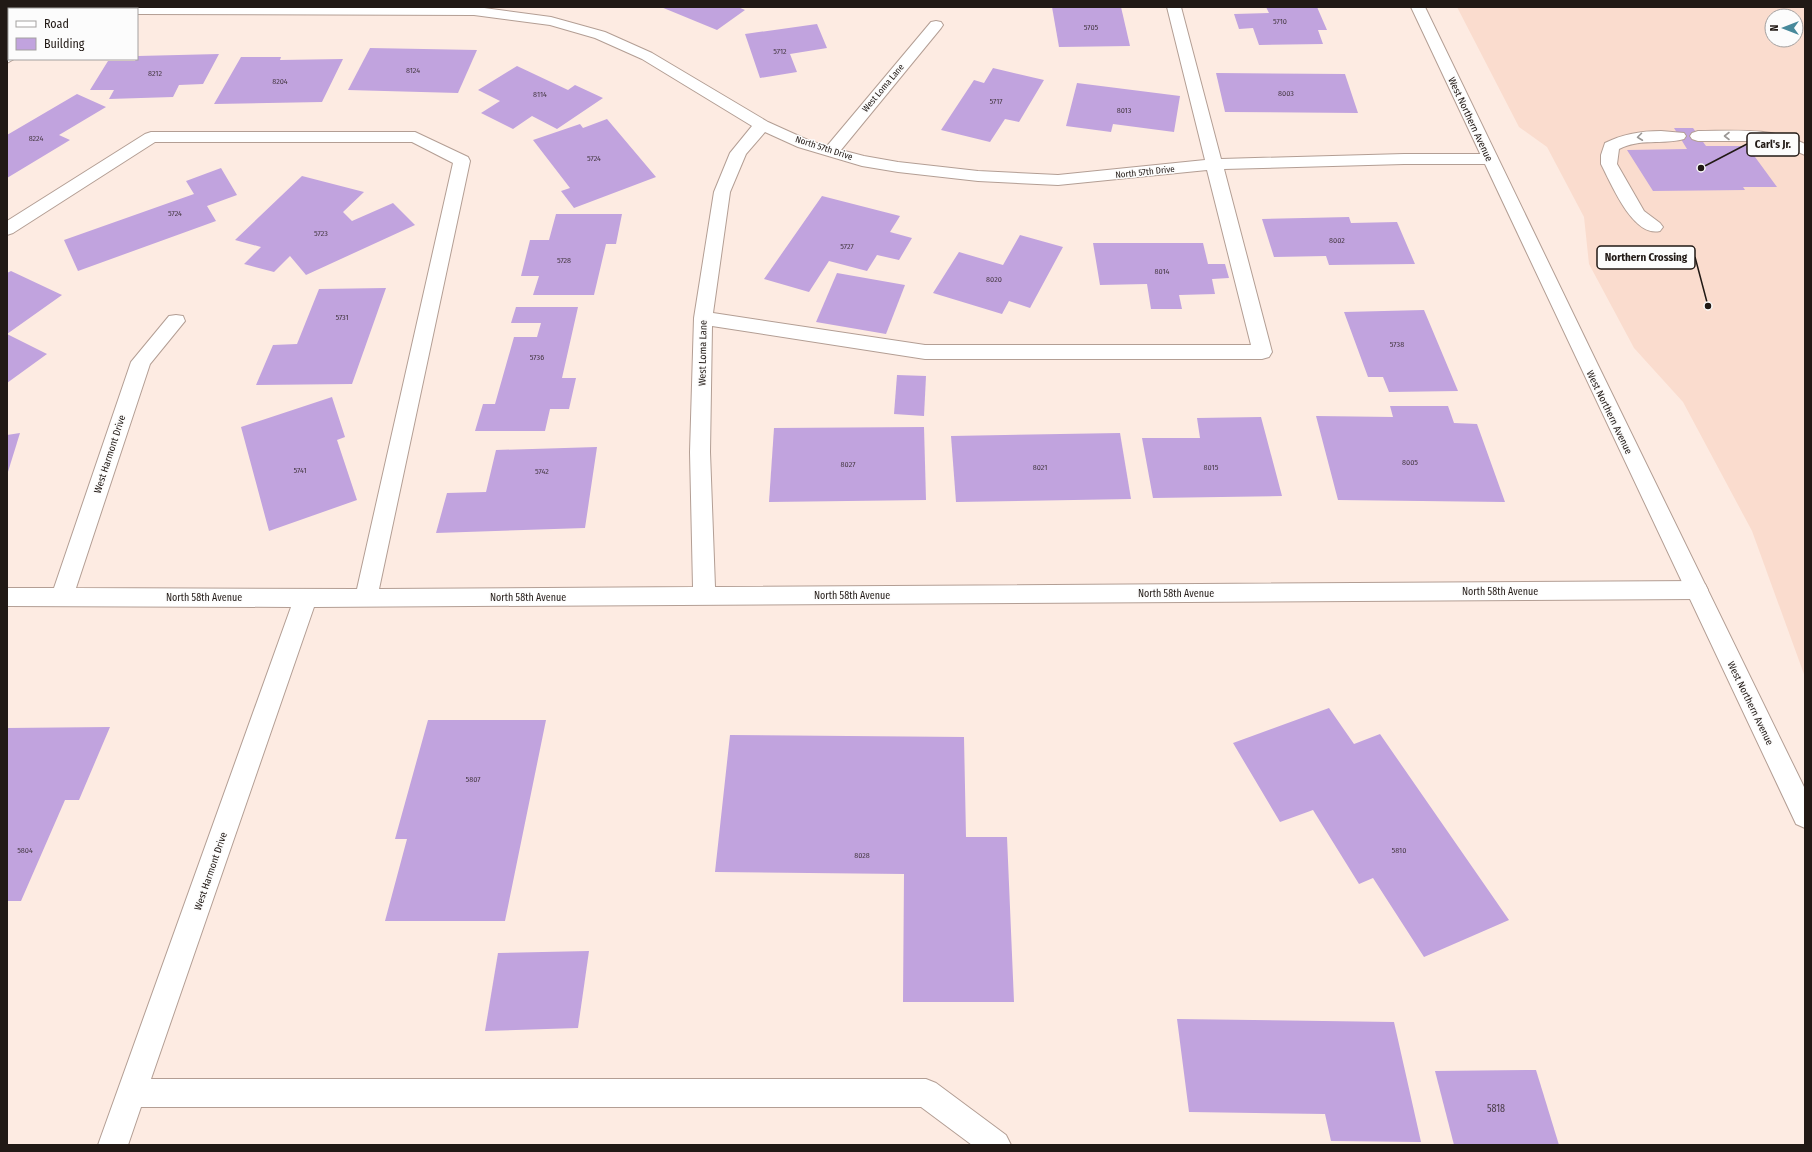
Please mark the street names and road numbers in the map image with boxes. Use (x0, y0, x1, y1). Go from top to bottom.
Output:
street label: West Loma Lane (860, 62, 906, 114)
street label: West Northern Avenue (1445, 75, 1495, 164)
street label: North 57th Drive (794, 134, 854, 162)
street label: North 57th Drive (1115, 164, 1176, 180)
street label: West Loma Lane (696, 320, 710, 386)
street label: West Northern Avenue (1584, 369, 1635, 456)
street label: West Harmont Drive (92, 414, 128, 495)
street label: North 58th Avenue (1462, 586, 1538, 598)
street label: North 58th Avenue (1138, 588, 1214, 600)
street label: North 58th Avenue (814, 590, 890, 602)
street label: North 58th Avenue (166, 592, 242, 604)
street label: North 58th Avenue (490, 592, 566, 604)
street label: West Northern Avenue (1725, 660, 1776, 747)
street label: West Harmont Drive (192, 831, 230, 912)

